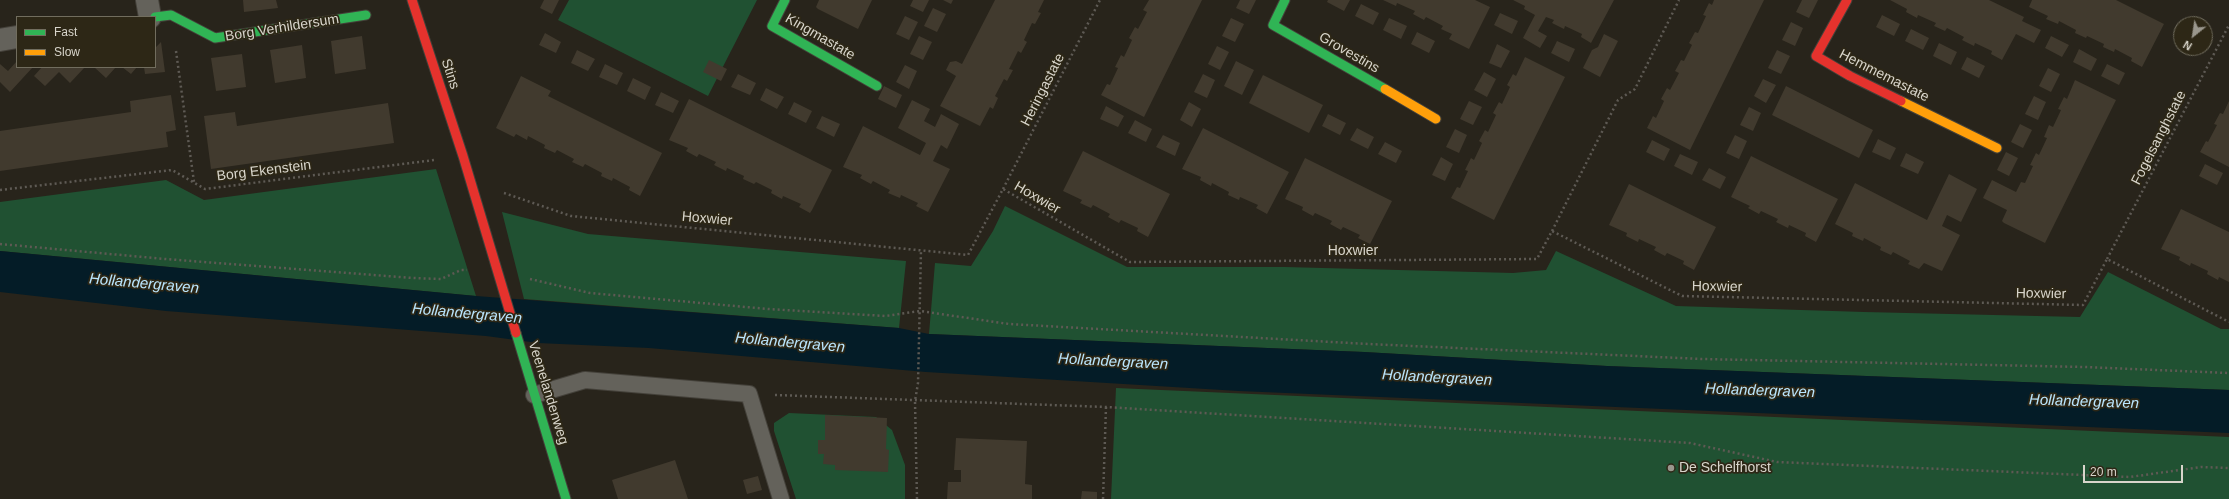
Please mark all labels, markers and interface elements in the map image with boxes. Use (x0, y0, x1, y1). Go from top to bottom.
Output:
street label: Kingmastate (782, 10, 858, 64)
street label: Borg Verhildersum (224, 11, 340, 45)
legend (16, 16, 156, 68)
north arrow (2173, 16, 2213, 56)
text: Fast (54, 25, 77, 39)
street label: Grovestins (1316, 29, 1382, 77)
text: N (2181, 38, 2194, 53)
text: Slow (54, 45, 80, 59)
street label: Hemmemastate (1836, 46, 1932, 106)
street label: Heringastate (1017, 51, 1069, 129)
street label: Stins (437, 57, 463, 91)
street label: Fogelsanghstate (2128, 88, 2190, 188)
street label: Borg Ekenstein (216, 157, 312, 185)
street label: Hoxwier (1011, 178, 1063, 218)
street label: Hoxwier (681, 208, 733, 230)
street label: Hoxwier (1328, 243, 1378, 259)
water label: Hollandergraven (88, 270, 200, 298)
street label: Hoxwier (1692, 278, 1742, 296)
street label: Hoxwier (2016, 285, 2066, 303)
water label: Hollandergraven (411, 300, 523, 328)
water label: Hollandergraven (734, 329, 846, 357)
street label: Veenelandenweg (524, 339, 572, 447)
water label: Hollandergraven (1058, 350, 1168, 374)
water label: Hollandergraven (1382, 366, 1492, 390)
water label: Hollandergraven (1705, 380, 1815, 402)
water label: Hollandergraven (2029, 391, 2139, 413)
scale bar (2085, 457, 2185, 483)
place label: De Schelfhorst (1679, 460, 1771, 476)
marker: De Schelfhorst (1666, 463, 1676, 473)
text: 20 m (2090, 465, 2117, 479)

